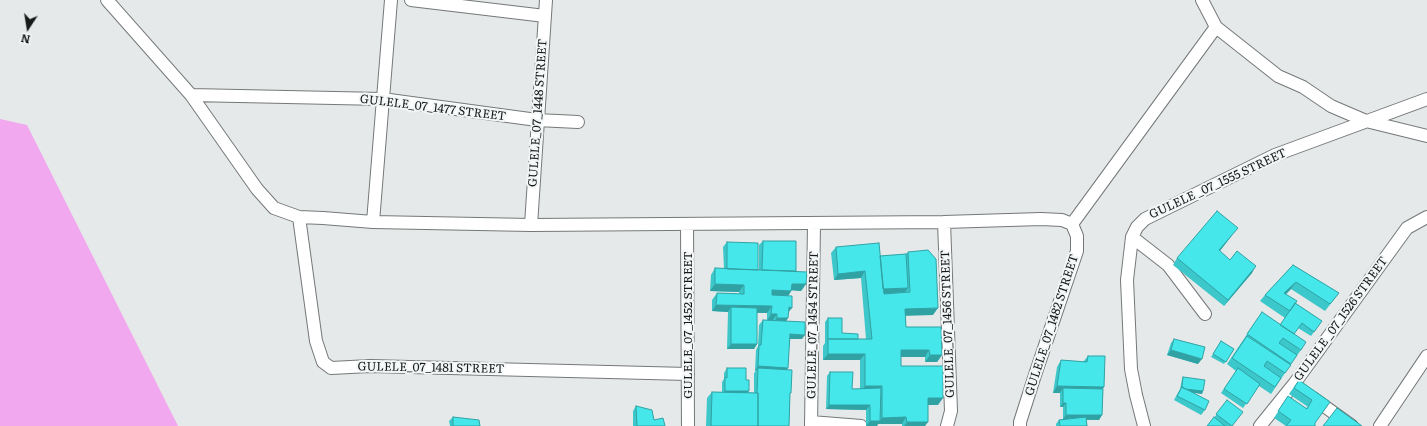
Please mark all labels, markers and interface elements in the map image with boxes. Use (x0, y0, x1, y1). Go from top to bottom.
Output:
north arrow (8, 8, 48, 48)
text: N (19, 31, 32, 49)
street label: GULELE_07_1448 STREET (526, 38, 550, 188)
street label: GULELE_07_1477 STREET (359, 92, 507, 124)
street label: GULELE _07_1555 STREET (1147, 146, 1289, 222)
street label: GULELE_07_1456 STREET (938, 250, 958, 398)
street label: GULELE_07_1452 STREET (681, 251, 695, 399)
street label: GULELE_07_1454 STREET (805, 251, 821, 399)
street label: GULELE_07_1482 STREET (1022, 252, 1082, 398)
street label: GULELE _07_1526 STREET (1291, 254, 1391, 384)
street label: GULELE_07_1481 STREET (357, 360, 505, 376)

